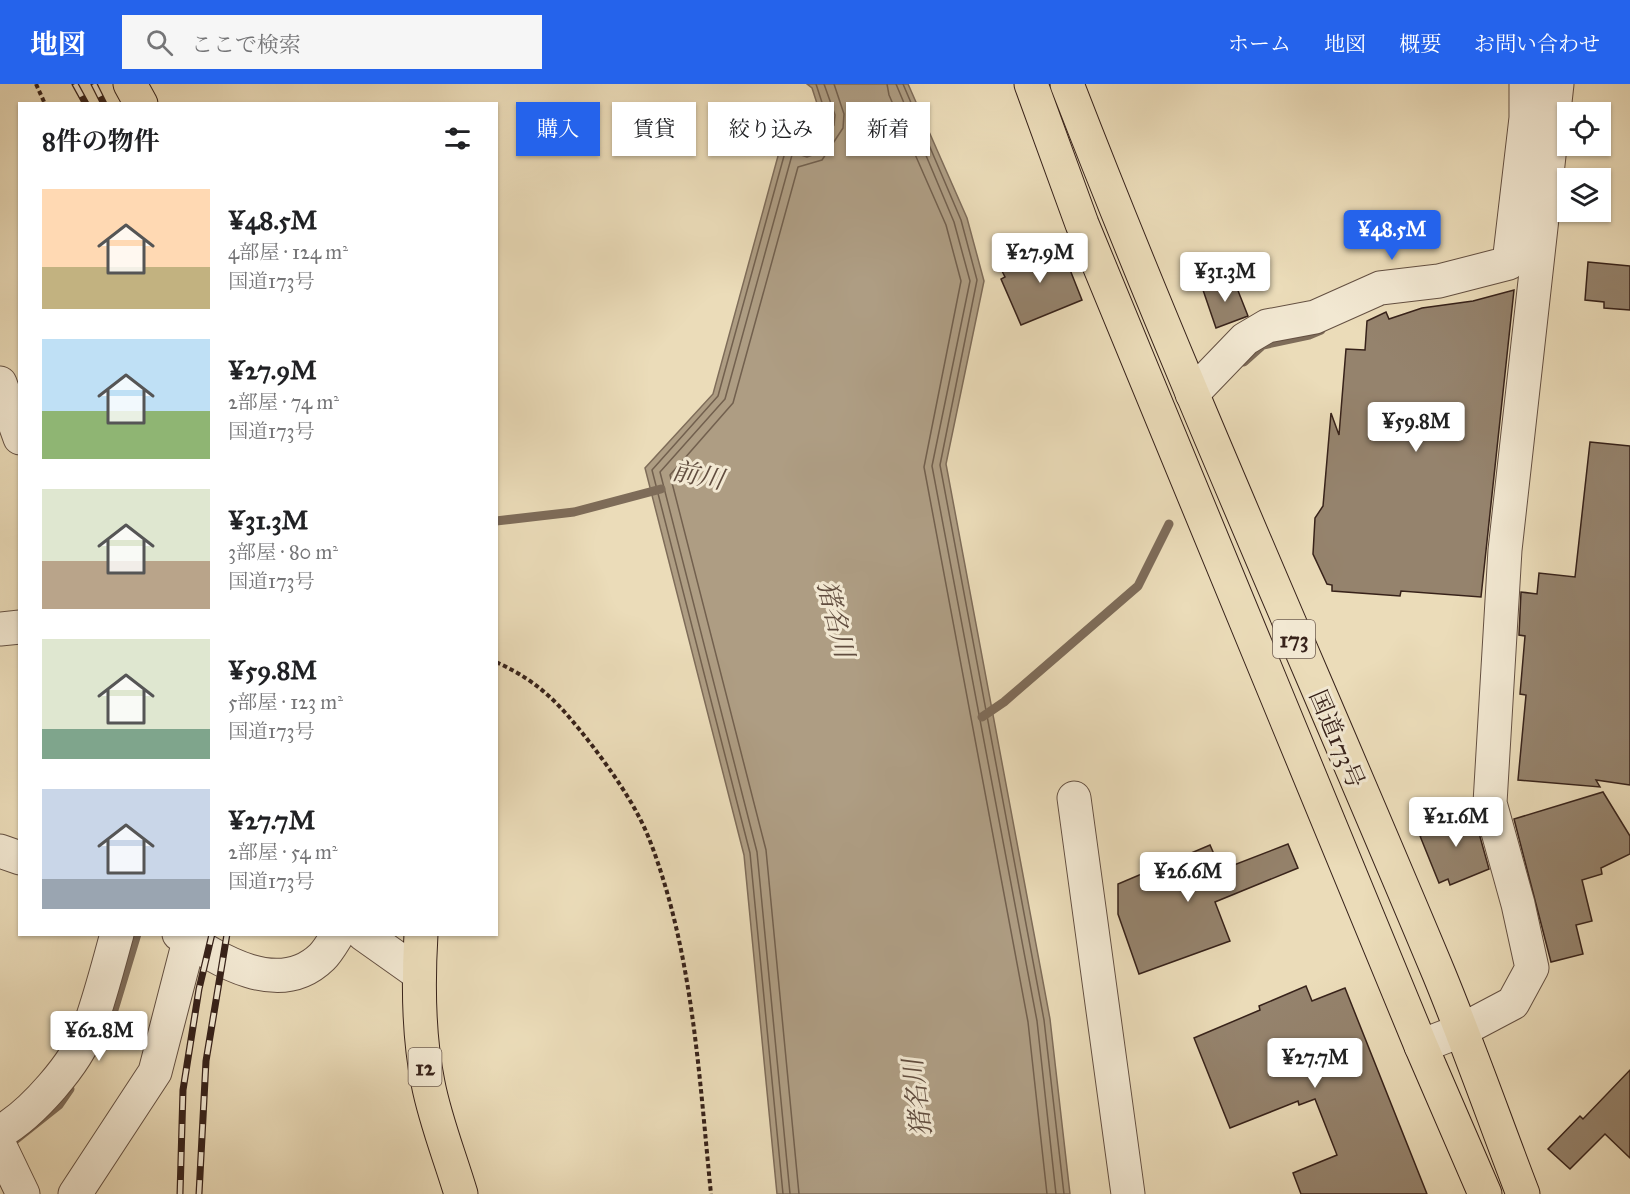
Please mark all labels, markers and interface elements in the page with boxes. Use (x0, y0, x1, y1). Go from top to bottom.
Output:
search box (122, 15, 542, 69)
icon: search (143, 26, 176, 59)
text: 地図 (30, 27, 86, 62)
text: ここで検索 (191, 31, 301, 58)
text: ホーム (1228, 31, 1291, 57)
text: 地図 (1324, 31, 1366, 57)
text: 概要 (1399, 31, 1441, 57)
text: お問い合わせ (1474, 31, 1600, 57)
chip: 購入 (516, 102, 600, 156)
chip: 賃貸 (612, 102, 696, 156)
chip: 絞り込み (708, 102, 834, 156)
chip: 新着 (846, 102, 930, 156)
map controls (1557, 102, 1611, 222)
button: locate (1557, 102, 1611, 156)
icon: filters (441, 122, 474, 155)
text: 8件の物件 (42, 125, 160, 157)
button: layers (1557, 168, 1611, 222)
text: ¥48.5M (228, 204, 317, 236)
pin: ¥48.5M (1343, 210, 1441, 261)
icon: home (90, 213, 162, 285)
text: ¥48.5M (1358, 217, 1426, 241)
pin: ¥27.9M (991, 233, 1089, 284)
text: 4部屋 · 124 m² (228, 240, 348, 264)
text: ¥27.9M (1006, 240, 1074, 264)
pin: ¥31.3M (1176, 252, 1274, 303)
text: ¥31.3M (1194, 259, 1256, 283)
text: 国道173号 (228, 269, 315, 293)
text: ¥27.9M (228, 354, 317, 386)
icon: home (90, 363, 162, 435)
text: 2部屋 · 74 m² (228, 390, 339, 414)
pin: ¥59.8M (1367, 402, 1465, 453)
text: ¥59.8M (1382, 409, 1450, 433)
text: 国道173号 (228, 419, 315, 443)
water label: 前川 (669, 454, 730, 496)
text: ¥31.3M (228, 504, 308, 536)
icon: home (90, 513, 162, 585)
text: 3部屋 · 80 m² (228, 540, 338, 564)
text: 国道173号 (228, 569, 315, 593)
water label: 猪名川 (811, 577, 862, 664)
road number: 173 (1273, 620, 1315, 658)
text: ¥59.8M (228, 654, 317, 686)
icon: home (90, 663, 162, 735)
street label: 国道173号 (1303, 685, 1371, 793)
text: 5部屋 · 123 m² (228, 690, 343, 714)
text: 国道173号 (228, 719, 315, 743)
pin: ¥21.6M (1407, 797, 1505, 848)
text: ¥27.7M (228, 804, 315, 836)
text: ¥21.6M (1423, 804, 1489, 828)
icon: home (90, 813, 162, 885)
text: 2部屋 · 54 m² (228, 840, 338, 864)
pin: ¥26.6M (1139, 852, 1237, 903)
text: ¥26.6M (1154, 859, 1222, 883)
text: 国道173号 (228, 869, 315, 893)
pin: ¥62.8M (50, 1011, 148, 1062)
text: ¥62.8M (64, 1018, 134, 1042)
pin: ¥27.7M (1266, 1038, 1364, 1089)
text: ¥27.7M (1281, 1045, 1349, 1069)
road number: 12 (408, 1048, 442, 1086)
water label: 猪名川 (896, 1054, 938, 1139)

